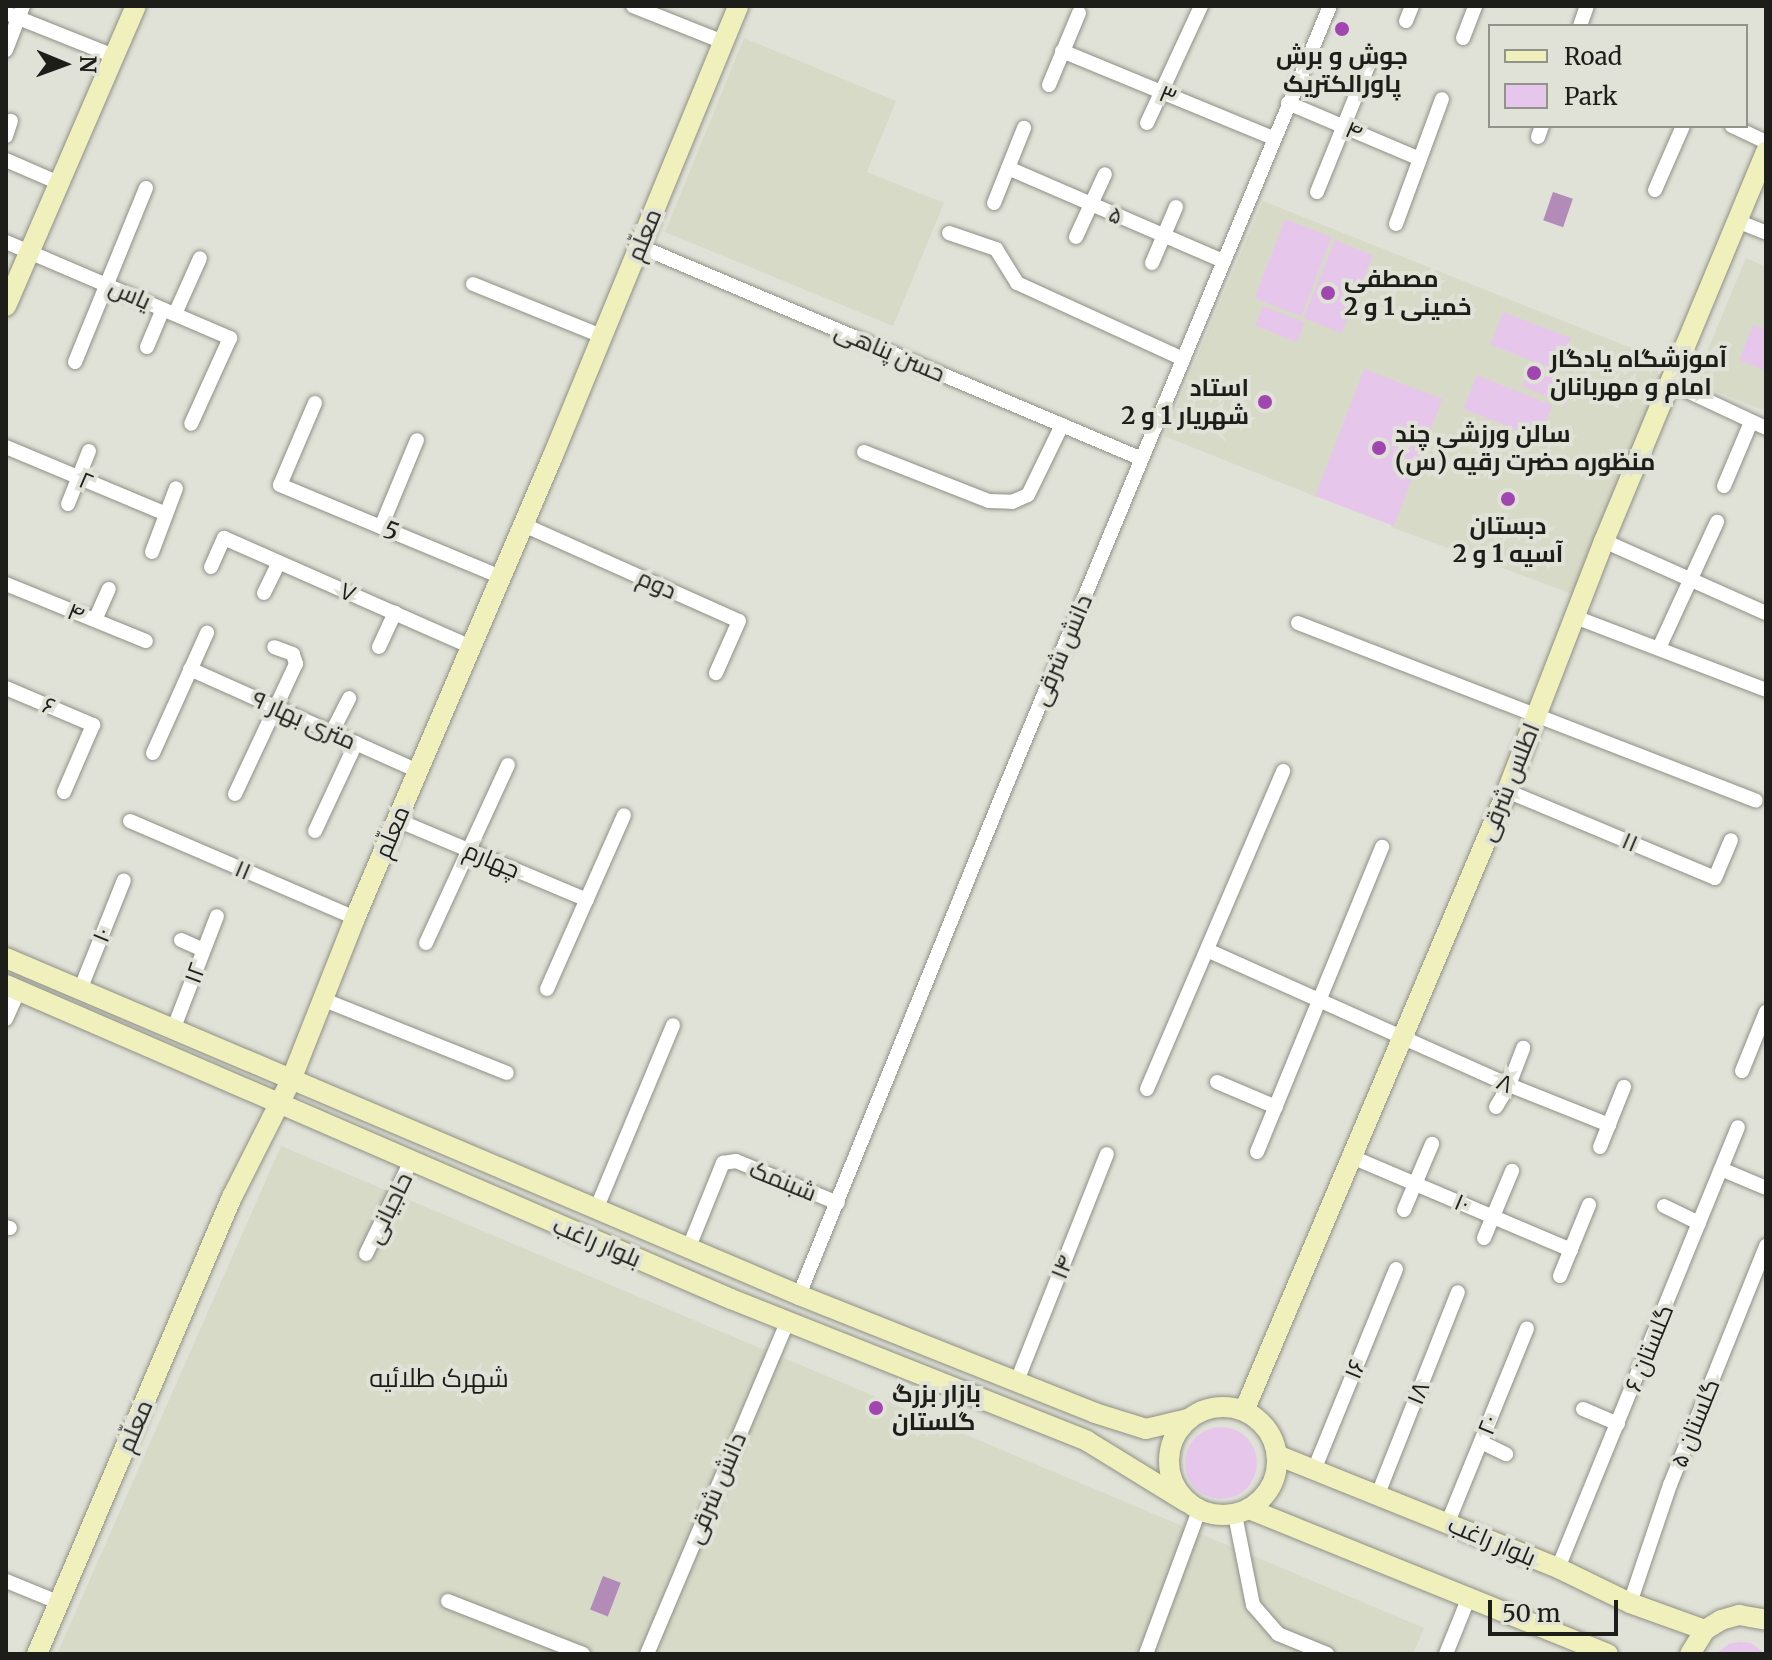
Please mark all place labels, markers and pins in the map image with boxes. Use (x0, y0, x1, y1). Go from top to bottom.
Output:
marker: جوش و برش پاورالکتریک (1333, 20, 1351, 38)
place label: جوش و برش پاورالکتریک (1276, 42, 1408, 98)
place label: مصطفی خمینی 1 و 2 (1344, 265, 1472, 321)
marker: مصطفی خمینی 1 و 2 (1319, 284, 1337, 302)
place label: آموزشگاه یادگار امام و مهربانان (1550, 345, 1727, 401)
marker: آموزشگاه یادگار امام و مهربانان (1525, 364, 1543, 382)
place label: استاد شهریار 1 و 2 (1121, 374, 1249, 430)
marker: استاد شهریار 1 و 2 (1256, 393, 1274, 411)
place label: سالن ورزشی چند منظوره حضرت رقیه (س) (1395, 420, 1655, 476)
marker: سالن ورزشی چند منظوره حضرت رقیه (س) (1370, 439, 1388, 457)
marker: دبستان آسیه 1 و 2 (1499, 490, 1517, 508)
place label: دبستان آسیه 1 و 2 (1453, 512, 1563, 568)
place label: بازار بزرگ گلستان (892, 1380, 981, 1436)
marker: بازار بزرگ گلستان (867, 1399, 885, 1417)

